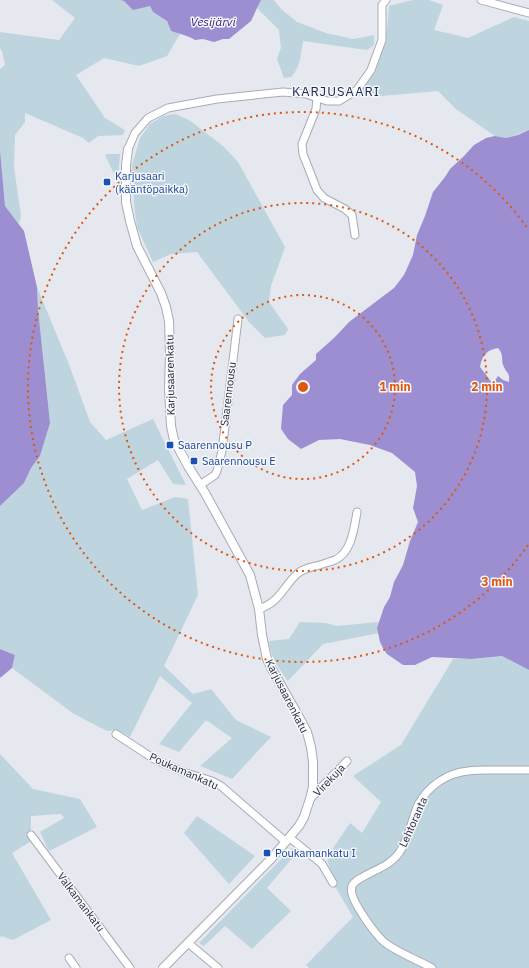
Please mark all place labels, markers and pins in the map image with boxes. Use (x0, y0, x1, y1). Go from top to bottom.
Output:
place label: Karjusaari (kääntöpaikka) (115, 169, 189, 196)
marker: Karjusaari (kääntöpaikka) (102, 177, 112, 187)
centre of rings (296, 380, 310, 394)
place label: Saarennousu P (178, 438, 252, 452)
marker: Saarennousu P (165, 440, 175, 450)
place label: Saarennousu E (202, 454, 276, 468)
marker: Saarennousu E (189, 456, 199, 466)
place label: Poukamankatu I (275, 846, 356, 860)
marker: Poukamankatu I (262, 848, 272, 858)

